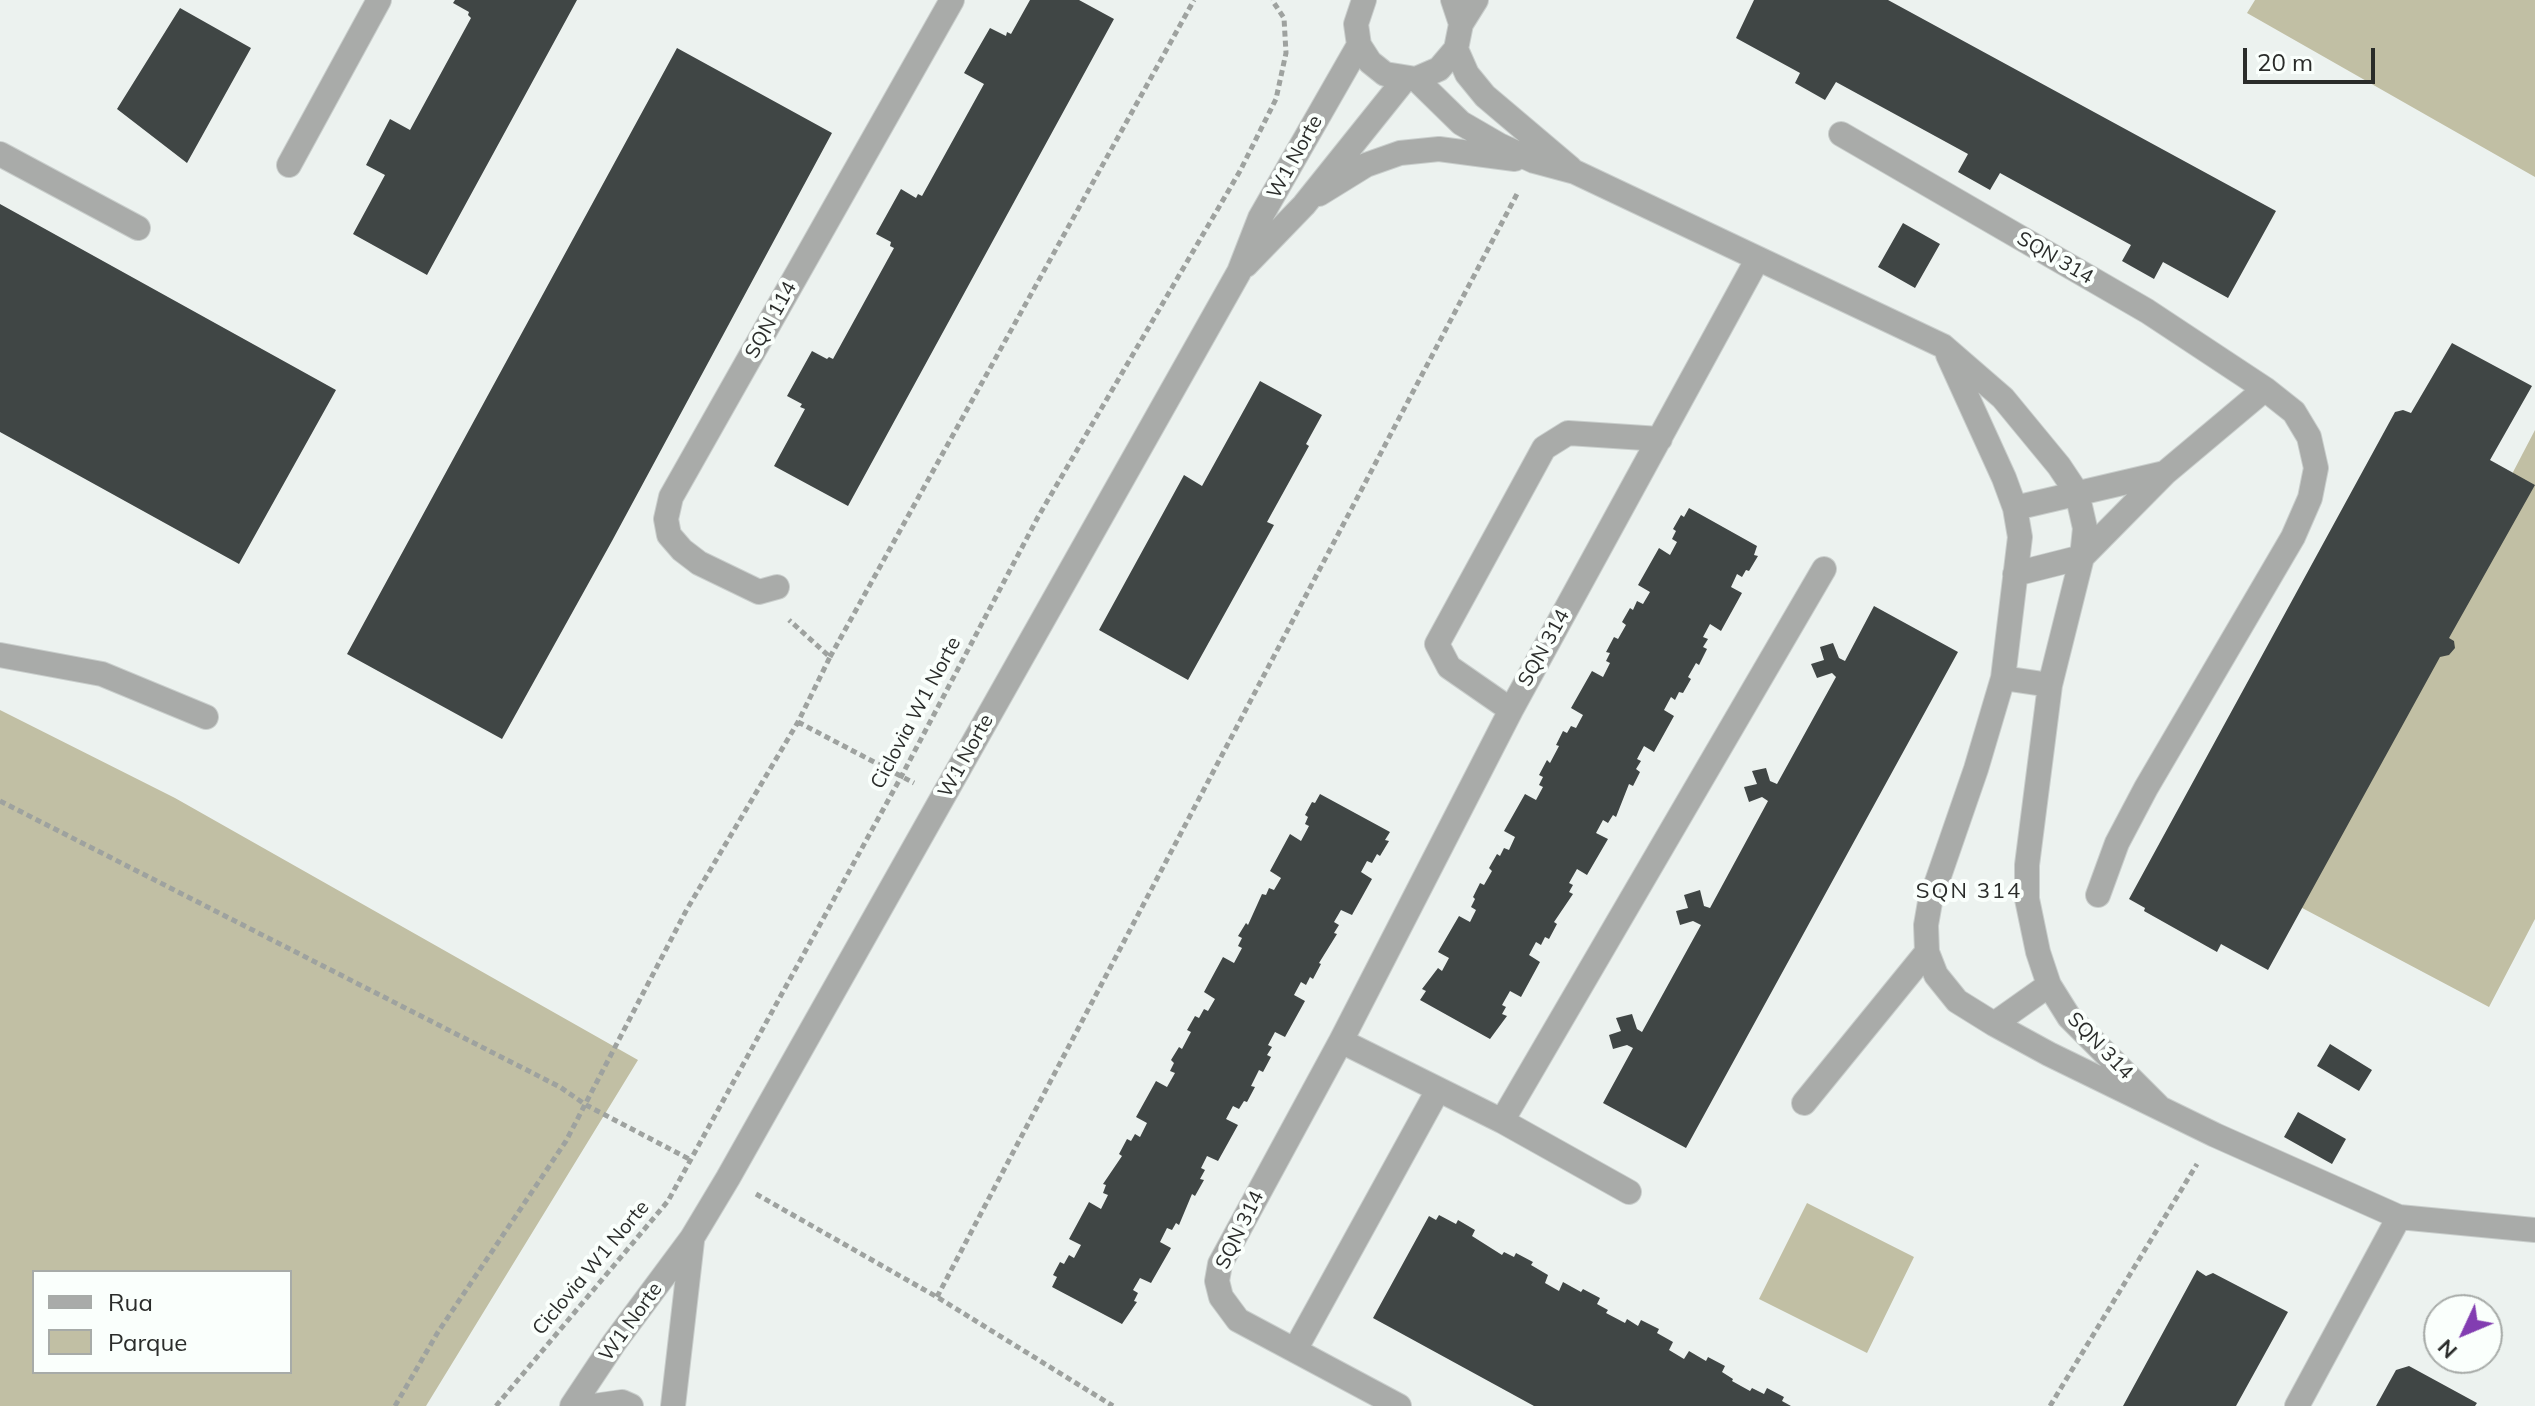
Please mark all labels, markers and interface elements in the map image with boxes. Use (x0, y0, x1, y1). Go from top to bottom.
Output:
scale bar (2247, 32, 2379, 82)
text: 20 m (2257, 47, 2313, 77)
street label: W1 Norte (1262, 111, 1328, 203)
street label: SQN 314 (2013, 227, 2097, 289)
street label: SQN 114 (740, 277, 802, 363)
street label: SQN 314 (1513, 605, 1575, 691)
street label: Ciclovia W1 Norte (866, 633, 966, 793)
street label: W1 Norte (933, 710, 999, 802)
district label: SQN 314 (1916, 878, 2022, 904)
street label: SQN 314 (2062, 1007, 2138, 1085)
street label: SQN 314 (1211, 1187, 1269, 1273)
street label: Ciclovia W1 Norte (528, 1196, 654, 1340)
legend (32, 1270, 292, 1374)
street label: W1 Norte (594, 1278, 668, 1366)
text: Rua (108, 1287, 153, 1317)
north arrow (2423, 1294, 2503, 1374)
text: Parque (108, 1327, 187, 1357)
text: N (2431, 1334, 2463, 1365)

